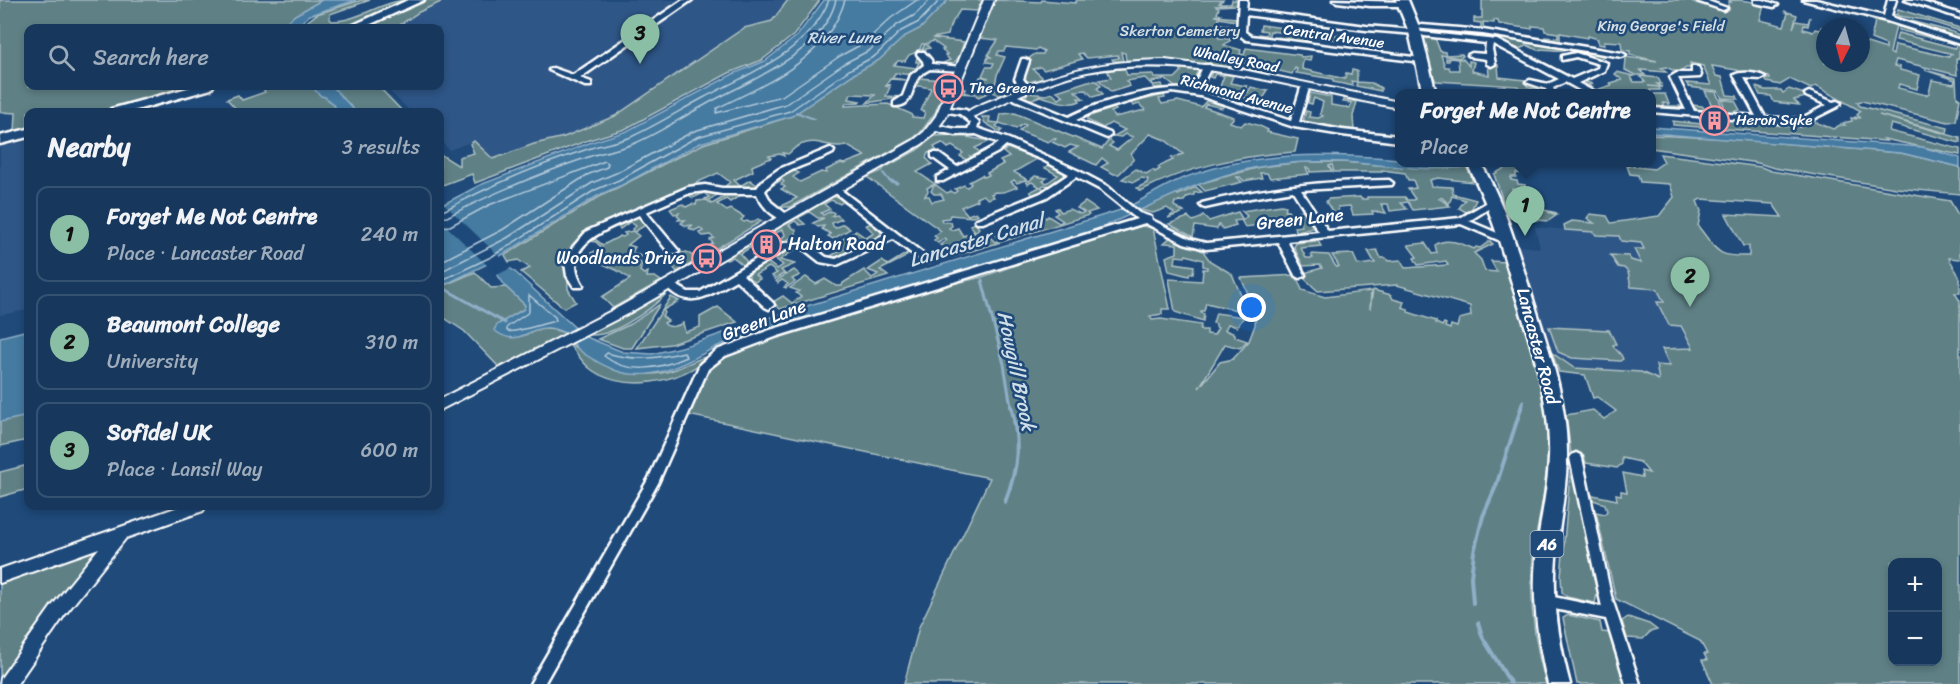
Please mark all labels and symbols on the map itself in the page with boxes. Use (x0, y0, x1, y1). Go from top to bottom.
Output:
park label: King George's Field (1598, 13, 1726, 39)
pin: 3 (620, 14, 660, 64)
street label: Central Avenue (1282, 16, 1386, 56)
park label: Skerton Cemetery (1120, 18, 1240, 44)
north arrow (1816, 18, 1870, 72)
water label: River Lune (807, 23, 882, 52)
street label: Whalley Road (1191, 38, 1282, 80)
street label: Richmond Avenue (1178, 66, 1296, 122)
bus stop icon: The Green (932, 72, 964, 104)
place label: The Green (969, 75, 1035, 101)
building icon: Heron Syke (1699, 104, 1731, 136)
place label: Heron Syke (1736, 107, 1812, 133)
pin: 1 (1506, 186, 1544, 236)
street label: Green Lane (1255, 198, 1345, 240)
water label: Lancaster Canal (904, 202, 1052, 278)
building icon: Halton Road (751, 228, 783, 260)
place label: Halton Road (788, 228, 886, 260)
place label: Woodlands Drive (556, 242, 685, 274)
bus stop icon: Woodlands Drive (690, 242, 722, 274)
pin: 2 (1670, 258, 1710, 307)
street label: Lancaster Road (1507, 284, 1569, 409)
street label: Green Lane (717, 290, 811, 350)
your location (1237, 293, 1266, 322)
water label: Howgill Brook (987, 308, 1047, 436)
road number: A6 (1530, 531, 1564, 557)

